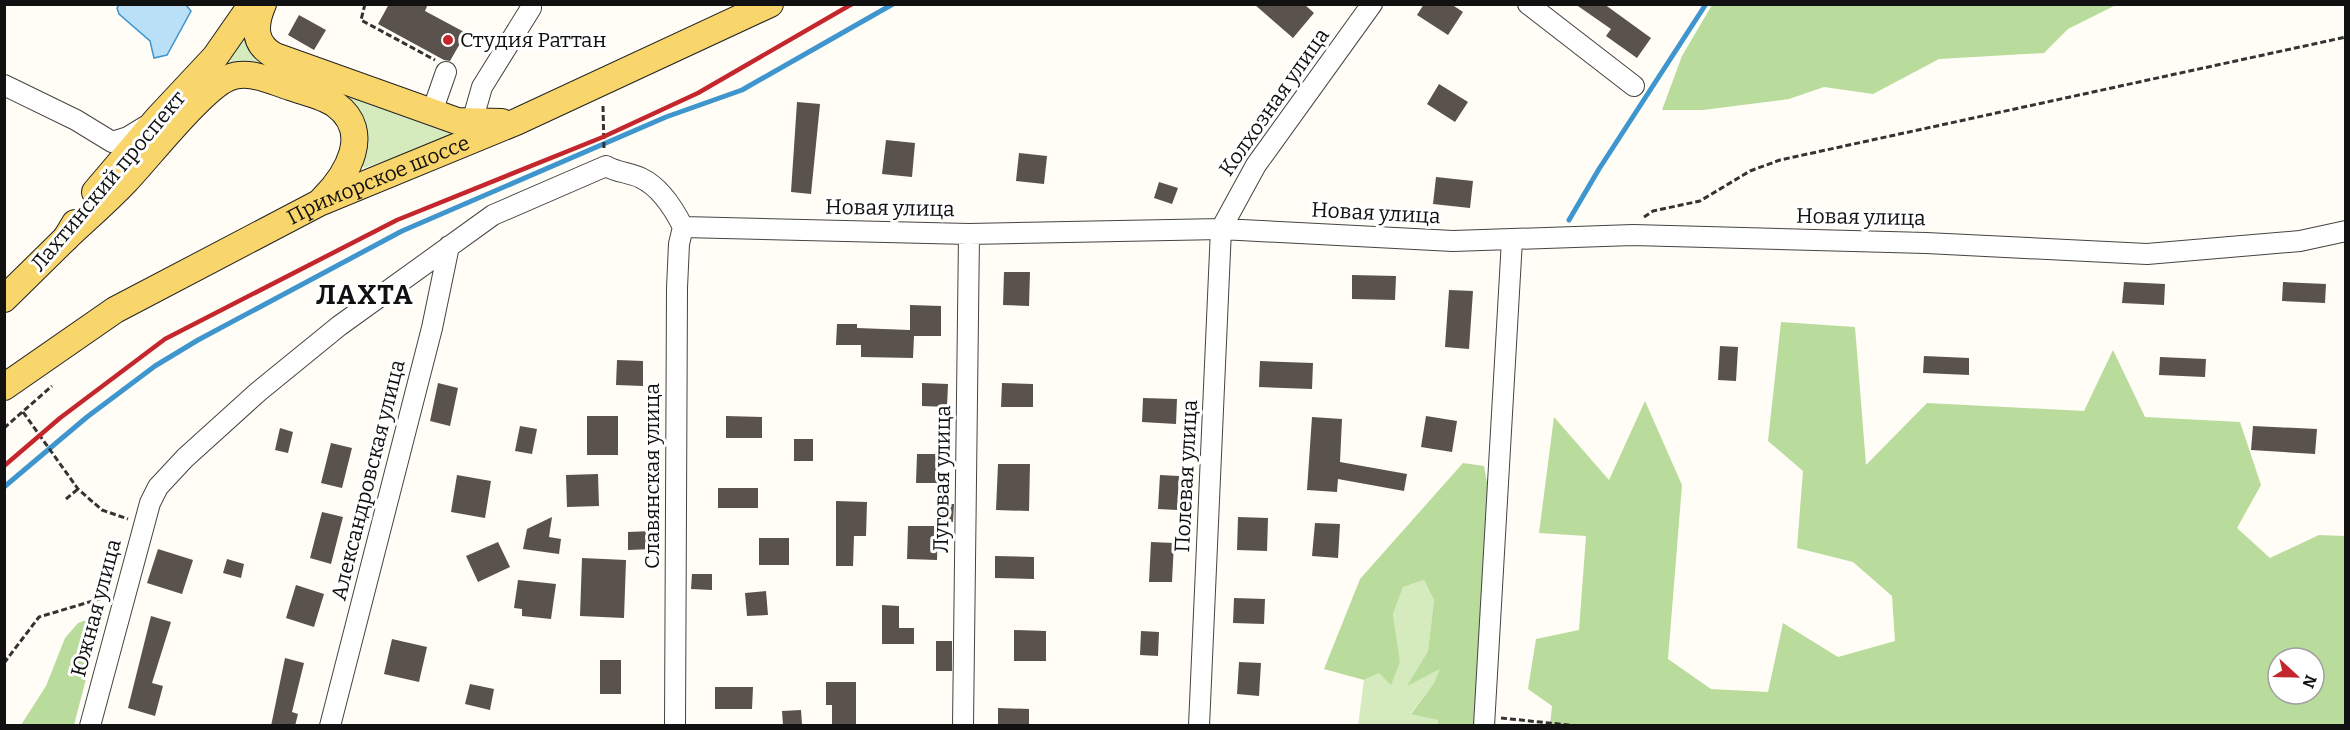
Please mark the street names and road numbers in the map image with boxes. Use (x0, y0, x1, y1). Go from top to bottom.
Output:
street label: Колхозная улица (1213, 23, 1335, 181)
street label: Лахтинский проспект (25, 86, 191, 276)
street label: Приморское шоссе (282, 130, 473, 231)
street label: Новая улица (825, 194, 955, 222)
street label: Новая улица (1311, 197, 1442, 229)
street label: Новая улица (1796, 203, 1926, 231)
street label: Александровская улица (326, 357, 411, 603)
street label: Славянская улица (639, 382, 665, 569)
street label: Полевая улица (1169, 399, 1203, 553)
street label: Луговая улица (928, 404, 956, 553)
street label: Южная улица (65, 536, 127, 680)

